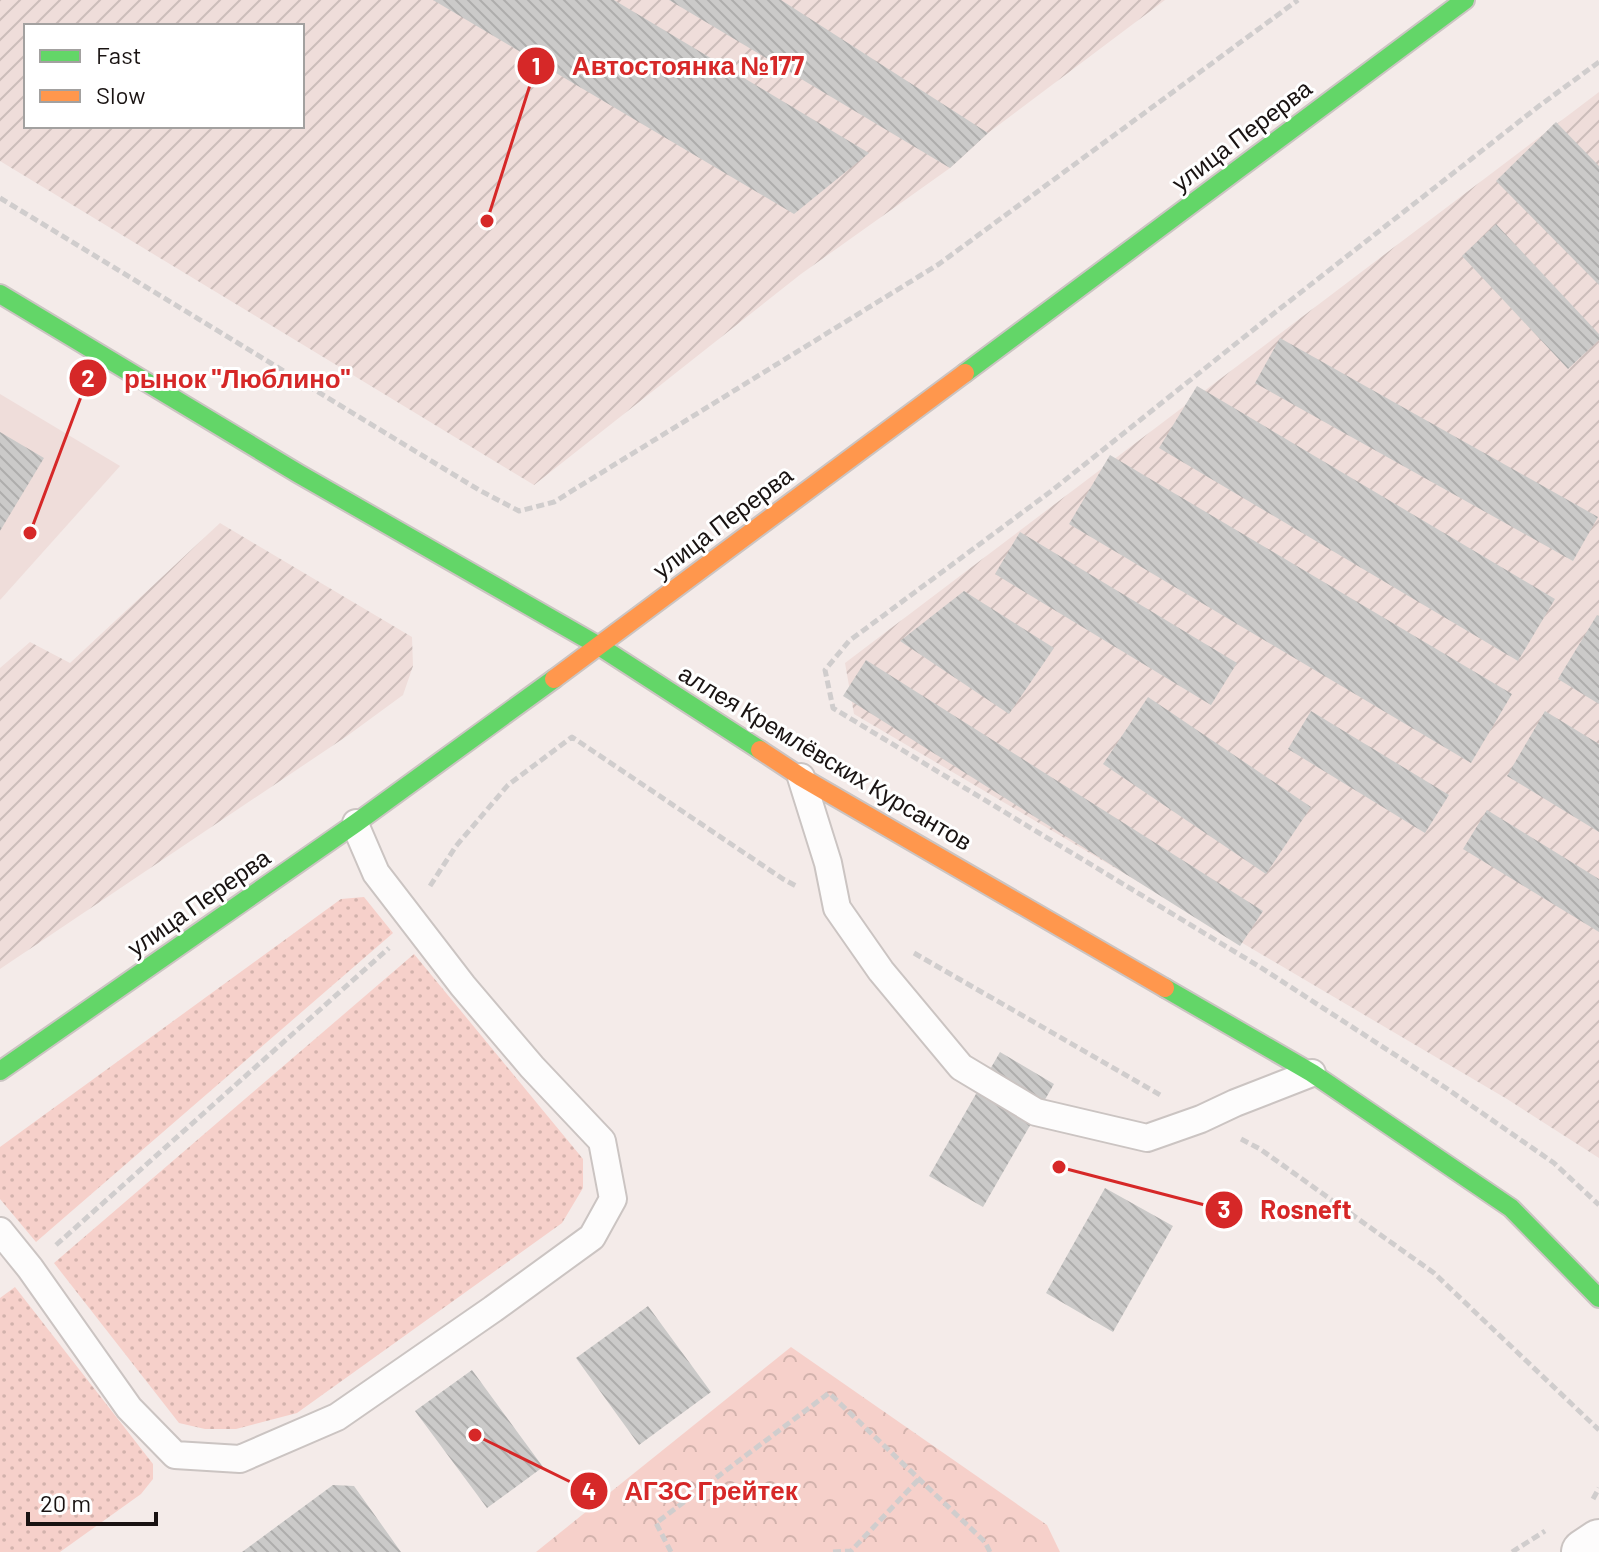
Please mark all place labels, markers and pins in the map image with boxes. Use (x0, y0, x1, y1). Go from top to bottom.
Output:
callout: Автостоянка №177 (516, 41, 820, 91)
callout: рынок "Люблино" (68, 353, 366, 403)
callout: Rosneft (1204, 1185, 1367, 1235)
callout: АГЗС Грейтек (569, 1466, 814, 1516)

